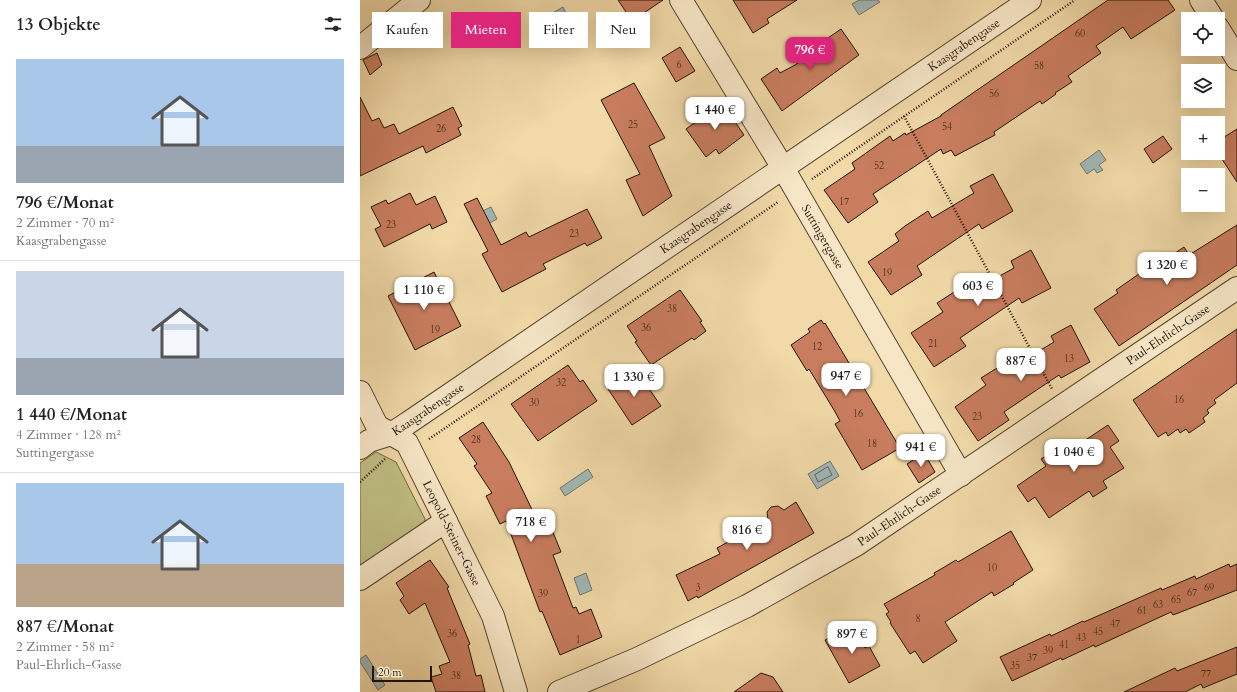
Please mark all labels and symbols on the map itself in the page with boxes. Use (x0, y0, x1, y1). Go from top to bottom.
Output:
street label: Kaasgrabengasse (925, 15, 1003, 75)
house number: 60 (1075, 27, 1085, 41)
pin: 796 € (782, 37, 838, 71)
house number: 6 (676, 58, 682, 72)
house number: 58 (1034, 59, 1044, 73)
house number: 56 (989, 87, 999, 101)
pin: 1 440 € (678, 97, 752, 131)
house number: 25 (628, 118, 638, 132)
house number: 54 (942, 120, 952, 134)
house number: 26 (436, 122, 446, 136)
house number: 52 (874, 159, 884, 173)
house number: 17 (839, 195, 849, 209)
street label: Kaasgrabengasse (657, 197, 735, 257)
street label: Suttingergasse (798, 201, 848, 272)
house number: 23 (386, 218, 396, 232)
house number: 23 (569, 227, 579, 241)
pin: 1 320 € (1130, 252, 1204, 286)
house number: 19 (882, 266, 892, 280)
pin: 603 € (950, 273, 1006, 307)
pin: 1 110 € (387, 277, 461, 311)
street label: Paul-Ehrlich-Gasse (1123, 301, 1213, 369)
house number: 38 (667, 302, 677, 316)
house number: 36 (641, 321, 651, 335)
house number: 19 (430, 323, 440, 337)
house number: 21 (928, 337, 938, 351)
house number: 12 (812, 340, 822, 354)
pin: 887 € (993, 348, 1049, 382)
house number: 13 (1064, 352, 1074, 366)
pin: 947 € (818, 363, 874, 397)
pin: 1 330 € (597, 364, 671, 398)
house number: 32 (556, 376, 566, 390)
street label: Kaasgrabengasse (389, 379, 467, 439)
house number: 16 (1174, 393, 1184, 407)
house number: 30 (529, 396, 539, 410)
house number: 16 (853, 407, 863, 421)
house number: 23 (972, 410, 982, 424)
house number: 28 (471, 433, 481, 447)
pin: 941 € (893, 434, 949, 468)
house number: 18 (867, 437, 877, 451)
pin: 1 040 € (1037, 439, 1111, 473)
street label: Leopold-Steiner-Gasse (419, 478, 485, 588)
street label: Paul-Ehrlich-Gasse (854, 482, 944, 550)
pin: 718 € (503, 509, 559, 543)
pin: 816 € (719, 517, 775, 551)
house number: 10 (987, 561, 997, 575)
house number: 3 (695, 581, 701, 595)
house number: 69 (1204, 581, 1214, 595)
house number: 67 (1187, 586, 1197, 600)
house number: 39 (538, 587, 548, 601)
house number: 65 (1171, 593, 1181, 607)
house number: 63 (1153, 598, 1163, 612)
house number: 61 (1137, 604, 1147, 618)
house number: 8 (915, 612, 921, 626)
house number: 47 (1110, 617, 1120, 631)
pin: 897 € (824, 621, 880, 655)
house number: 45 (1093, 625, 1103, 639)
house number: 36 (447, 627, 457, 641)
house number: 43 (1076, 631, 1086, 645)
house number: 1 (575, 633, 581, 647)
house number: 41 (1059, 638, 1069, 652)
house number: 39 (1043, 644, 1053, 658)
house number: 37 (1027, 651, 1037, 665)
house number: 35 (1010, 659, 1020, 673)
scale bar (372, 664, 432, 683)
house number: 77 (1201, 667, 1211, 681)
house number: 38 (451, 669, 461, 683)

